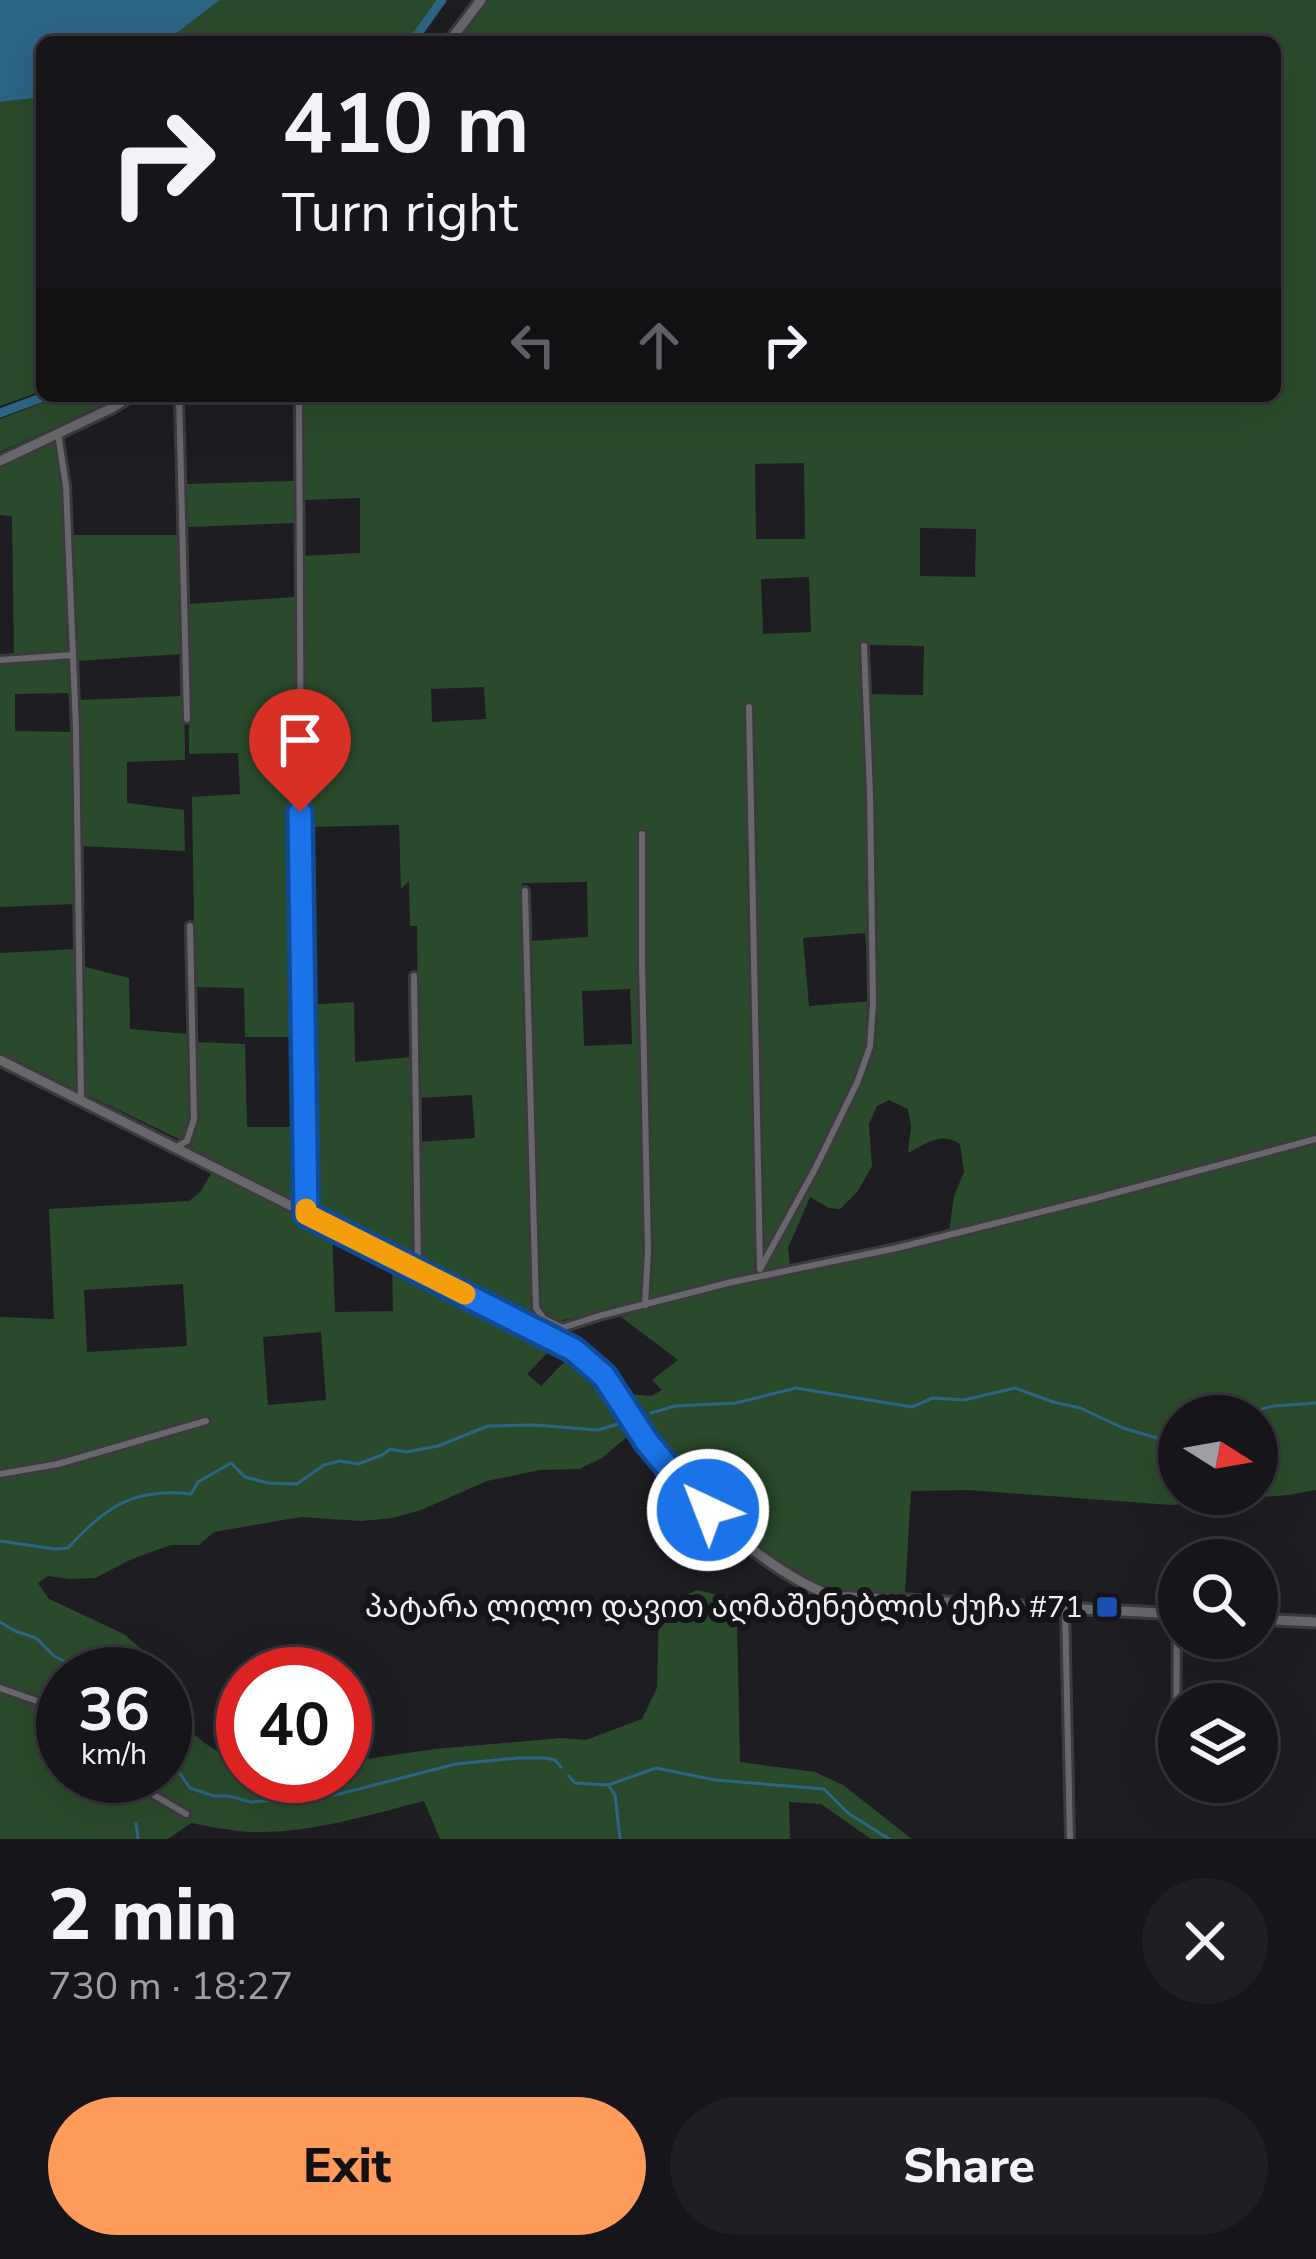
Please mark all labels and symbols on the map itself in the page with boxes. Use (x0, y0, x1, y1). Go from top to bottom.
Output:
pin (249, 689, 351, 812)
north arrow (1158, 1395, 1278, 1515)
position arrow (645, 1447, 771, 1573)
place label: პატარა ლილო დავით აღმაშენებლის ქუჩა #71 (365, 1587, 1083, 1628)
marker: პატარა ლილო დავით აღმაშენებლის ქუჩა #71 (1094, 1594, 1120, 1620)
speed limit sign: 40 (216, 1647, 372, 1803)

